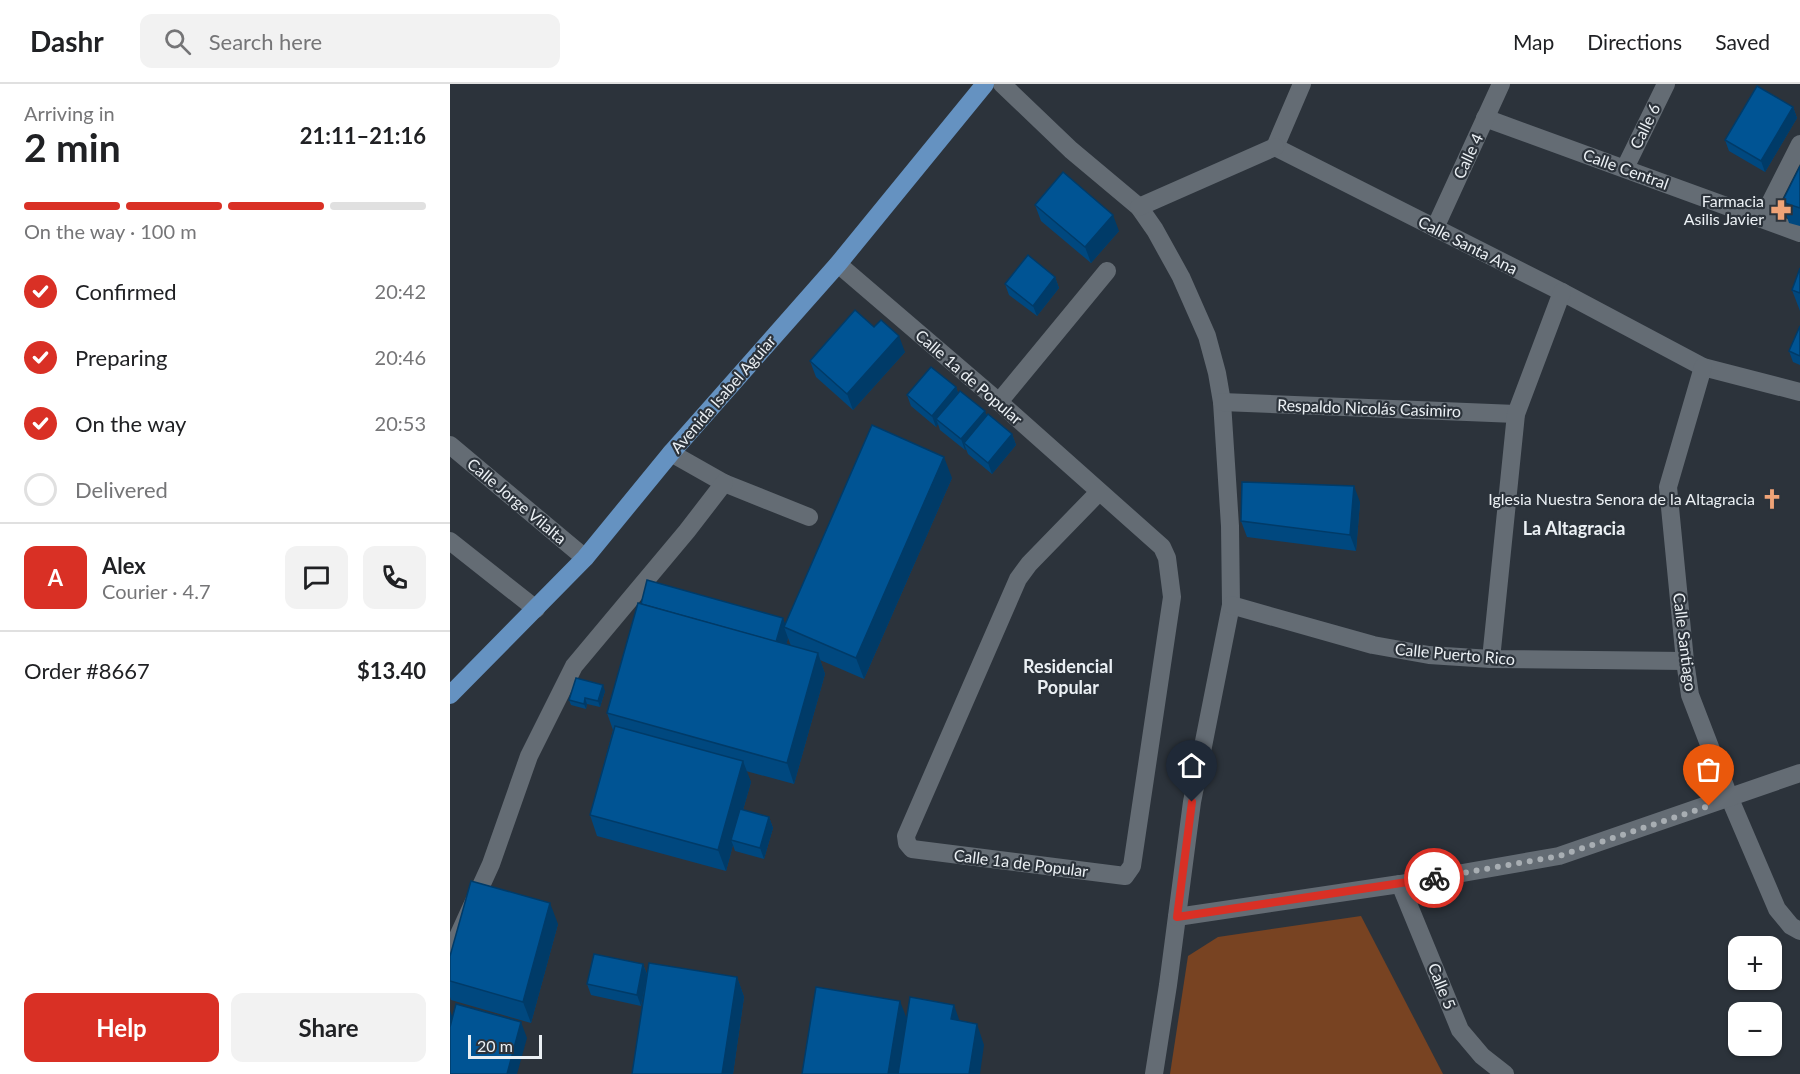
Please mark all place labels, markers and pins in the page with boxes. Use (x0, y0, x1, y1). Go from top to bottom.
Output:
place label: Farmacia Asilis Javier (1684, 191, 1764, 228)
pharmacy icon: Farmacia Asilis Javier (1769, 198, 1793, 222)
church icon: Iglesia Nuestra Senora de la Altagracia (1760, 487, 1784, 511)
place label: Iglesia Nuestra Senora de la Altagracia (1488, 489, 1755, 508)
pin (1166, 740, 1217, 802)
pin (1683, 744, 1734, 806)

